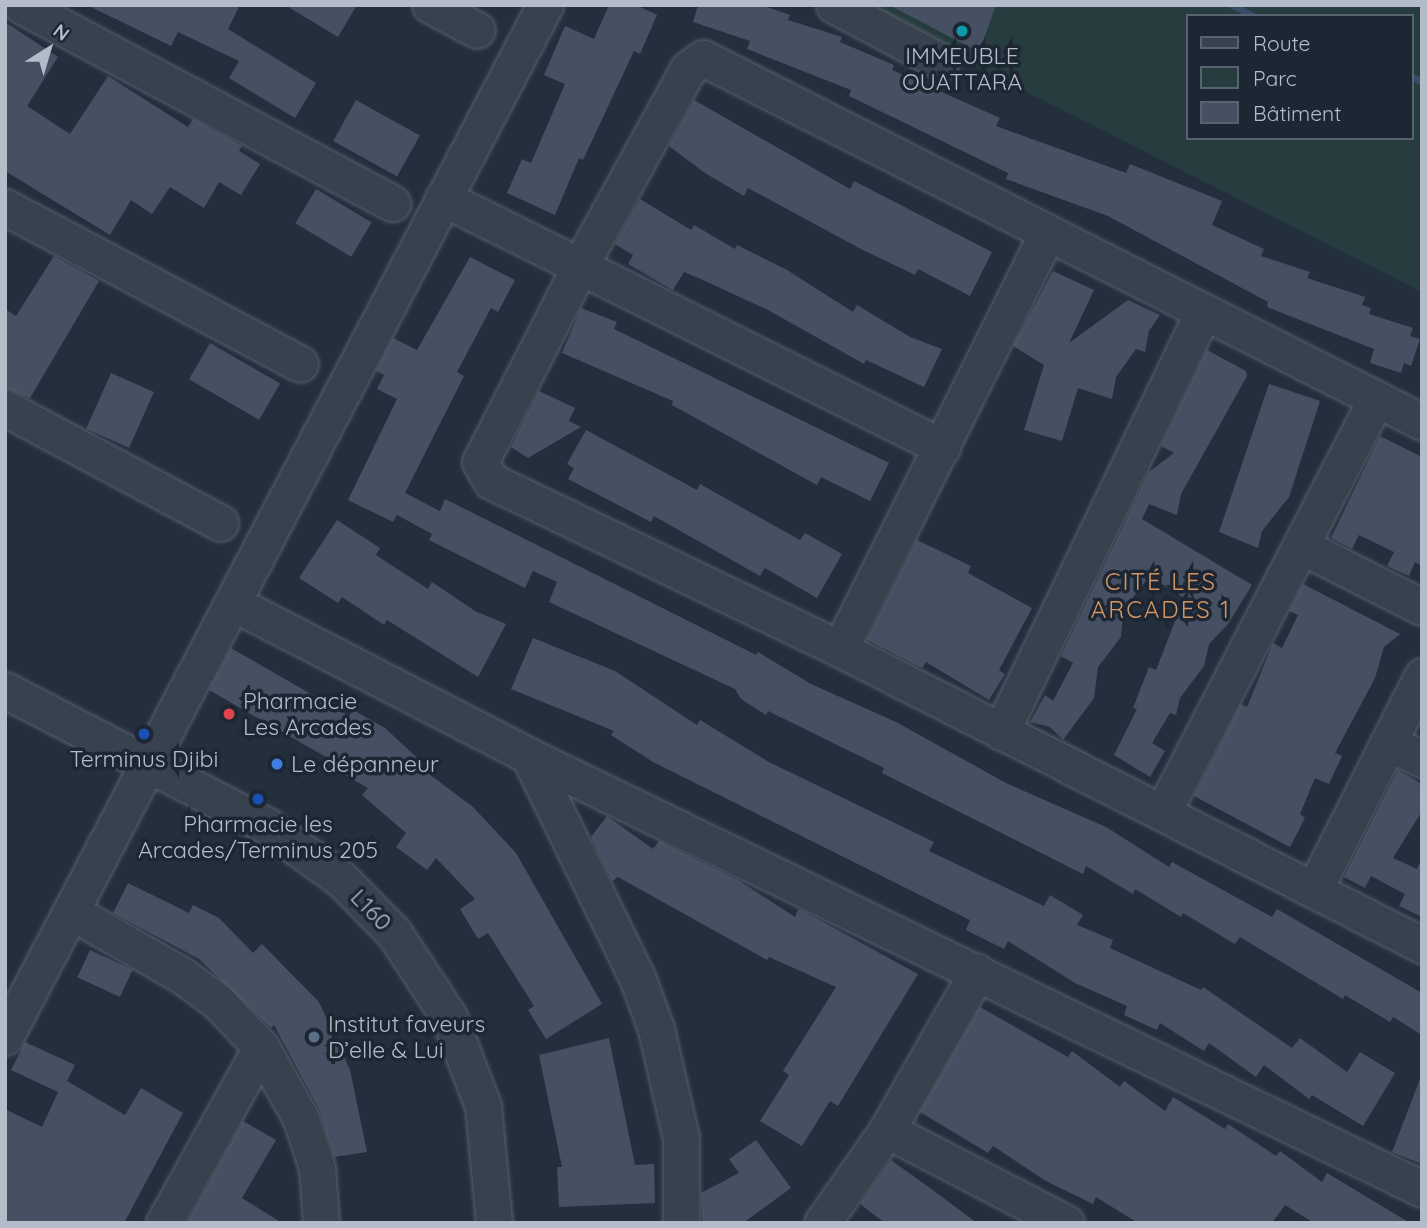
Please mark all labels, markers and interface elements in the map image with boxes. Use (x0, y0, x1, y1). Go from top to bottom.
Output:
north arrow (14, 14, 84, 84)
legend (1186, 14, 1413, 140)
text: N (49, 18, 74, 46)
marker: IMMEUBLE OUATTARA (954, 23, 970, 39)
text: Route (1253, 30, 1310, 56)
place label: IMMEUBLE OUATTARA (902, 42, 1022, 96)
text: Parc (1253, 65, 1297, 91)
text: Bâtiment (1253, 100, 1341, 126)
district label: CITÉ LES ARCADES 1 (1092, 568, 1230, 624)
place label: Pharmacie Les Arcades (243, 687, 372, 741)
marker: Pharmacie Les Arcades (221, 706, 237, 722)
marker: Terminus Djibi (136, 726, 152, 742)
place label: Terminus Djibi (70, 745, 218, 773)
place label: Le dépanneur (291, 750, 439, 778)
marker: Le dépanneur (269, 756, 285, 772)
marker: Pharmacie les Arcades/Terminus 205 (250, 791, 266, 807)
place label: Pharmacie les Arcades/Terminus 205 (138, 810, 378, 864)
street label: L160 (345, 884, 397, 936)
place label: Institut faveurs D’elle & Lui (328, 1010, 485, 1064)
marker: Institut faveurs D’elle & Lui (306, 1029, 322, 1045)

